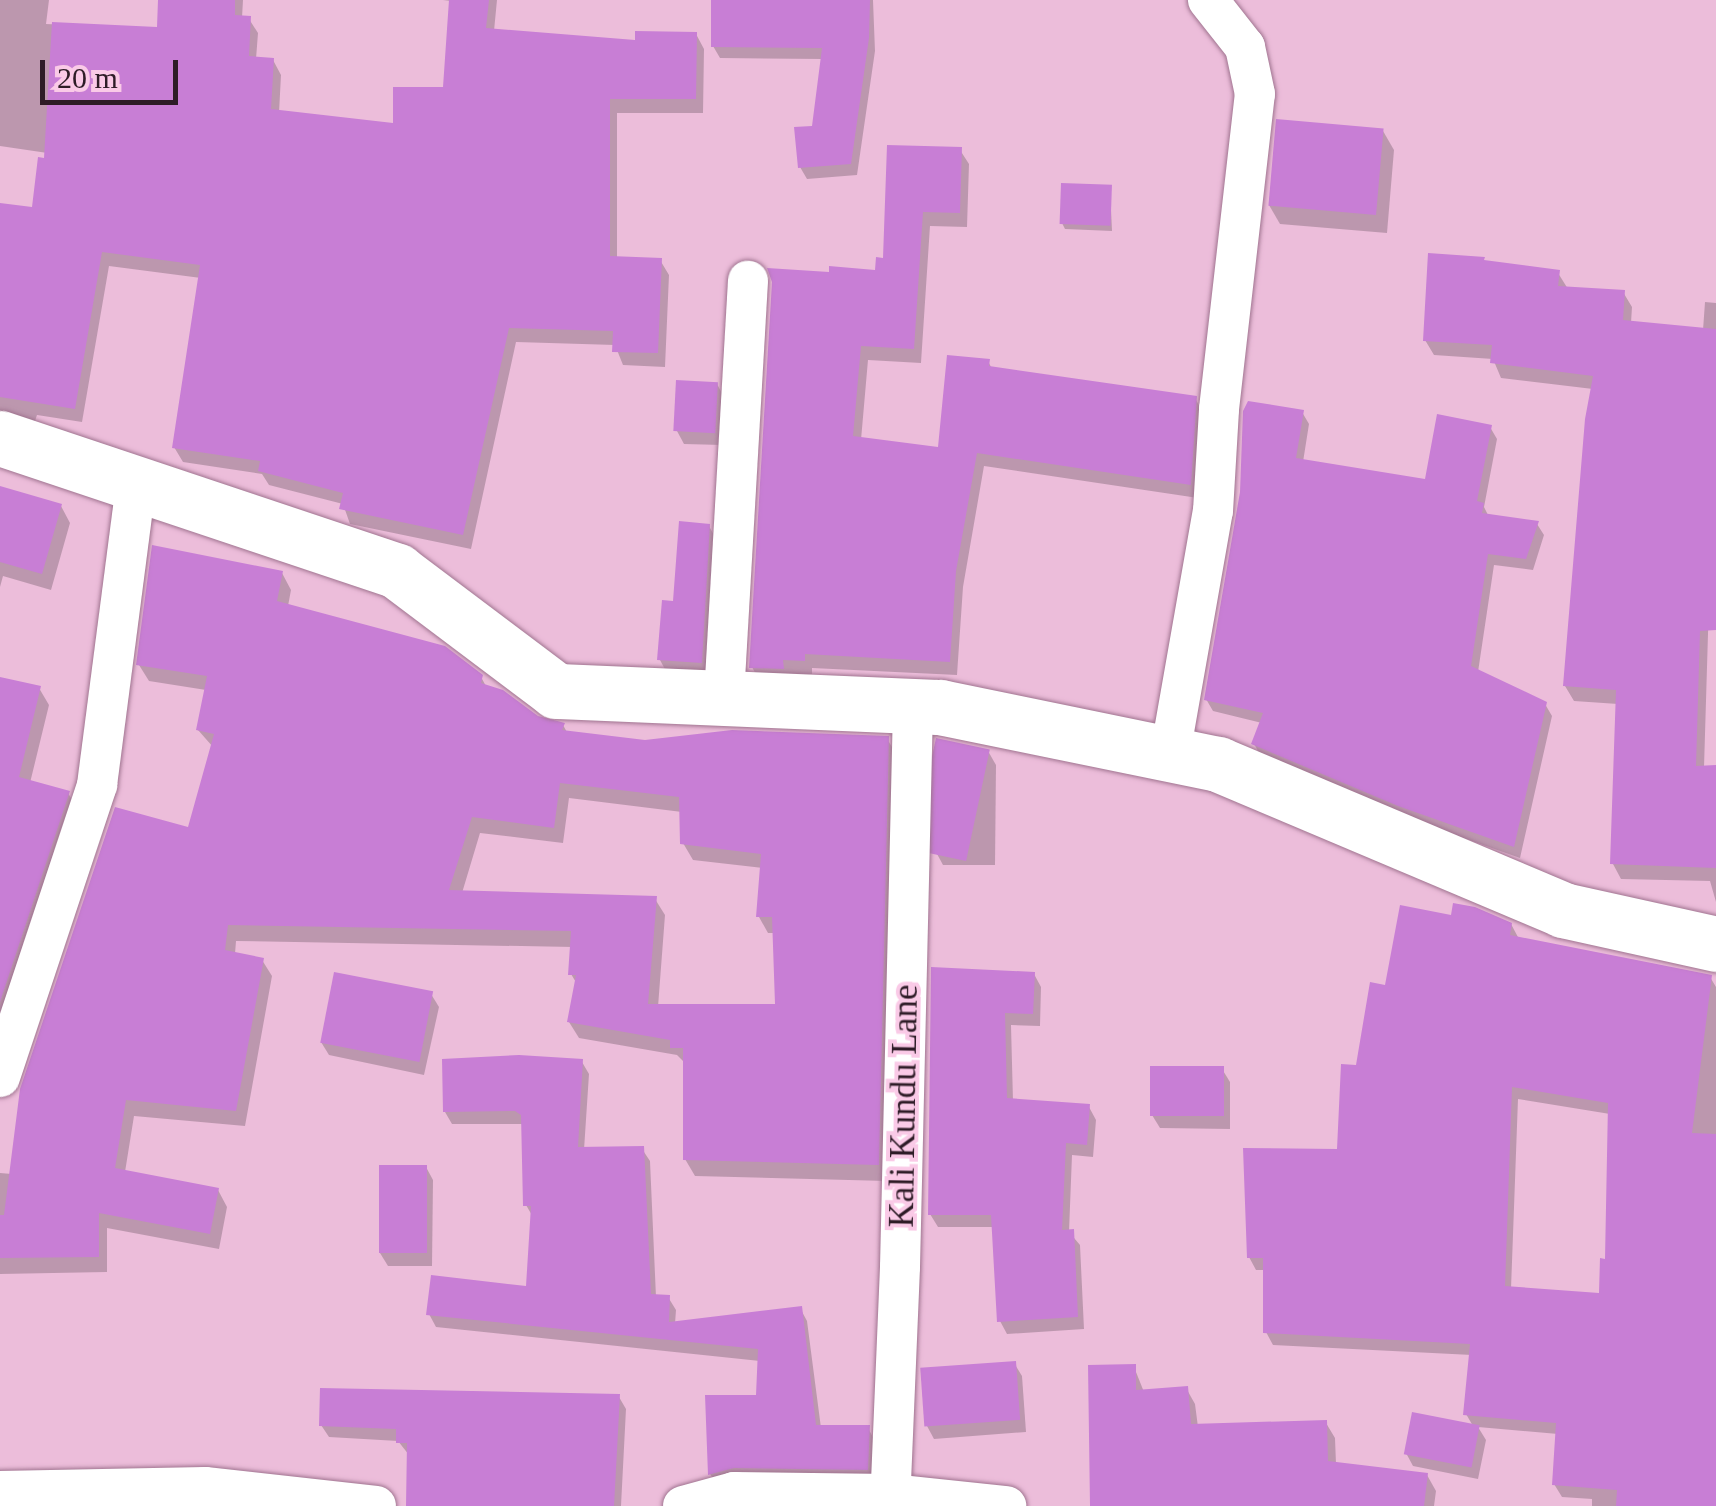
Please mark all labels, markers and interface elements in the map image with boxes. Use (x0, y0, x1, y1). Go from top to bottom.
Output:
scale bar (45, 40, 182, 102)
text: 20 m (57, 61, 118, 94)
street label: Kali Kundu Lane (881, 984, 927, 1228)

